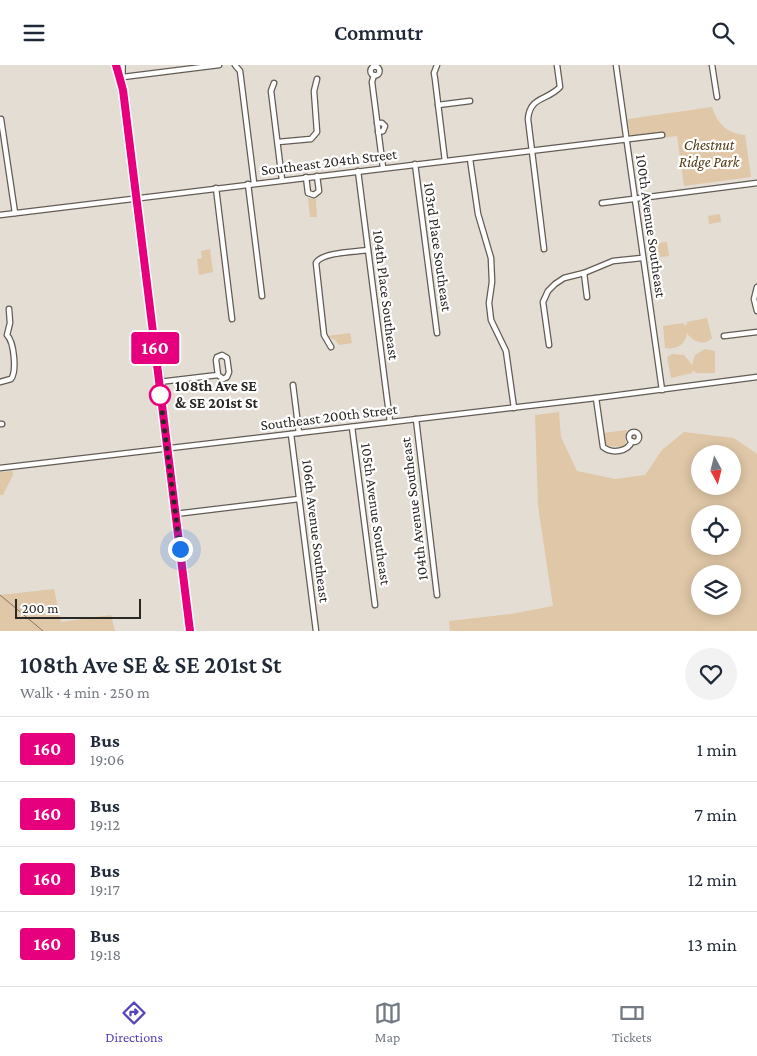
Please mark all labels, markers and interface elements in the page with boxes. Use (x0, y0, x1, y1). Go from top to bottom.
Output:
icon: menu (20, 19, 48, 47)
icon: search (709, 19, 737, 47)
text: Commutr (334, 20, 423, 45)
park label: Chestnut Ridge Park (679, 137, 741, 171)
street label: Southeast 204th Street (260, 146, 399, 178)
street label: 100th Avenue Southeast (633, 153, 669, 300)
street label: 103rd Place Southeast (421, 182, 455, 313)
street label: 104th Place Southeast (370, 229, 402, 362)
line badge: 160 (126, 332, 184, 364)
text: 160 (141, 338, 169, 358)
place label: 108th Ave SE & SE 201st St (175, 378, 258, 411)
marker: 108th Ave SE & SE 201st St (149, 384, 171, 406)
street label: Southeast 200th Street (260, 401, 399, 433)
street label: 104th Avenue Southeast (397, 436, 431, 581)
street label: 105th Avenue Southeast (358, 442, 394, 587)
north arrow (691, 445, 741, 495)
map controls (691, 445, 741, 615)
street label: 106th Avenue Southeast (299, 459, 333, 604)
button: locate (691, 505, 741, 555)
your location (168, 537, 193, 562)
button: layers (691, 565, 741, 615)
scale bar (15, 596, 141, 619)
text: 200 m (22, 600, 58, 616)
button: heart (685, 648, 737, 700)
text: 108th Ave SE & SE 201st St (20, 651, 281, 678)
text: Walk · 4 min · 250 m (20, 684, 150, 701)
text: Bus (90, 730, 120, 751)
text: 160 (34, 739, 61, 759)
text: 1 min (697, 739, 737, 760)
text: 19:06 (90, 751, 124, 768)
text: Bus (90, 795, 120, 816)
text: 160 (34, 804, 61, 824)
text: 7 min (694, 804, 737, 825)
text: 19:12 (90, 816, 120, 833)
text: Bus (90, 860, 120, 881)
text: 160 (34, 869, 61, 889)
text: 12 min (688, 869, 737, 890)
text: 19:17 (90, 881, 120, 898)
text: Bus (90, 925, 120, 946)
text: 160 (34, 934, 61, 954)
text: 13 min (688, 934, 737, 955)
text: 19:18 (90, 946, 121, 963)
tab: Directions (105, 999, 163, 1045)
tab: Map (374, 999, 402, 1045)
tab: Tickets (612, 999, 652, 1045)

